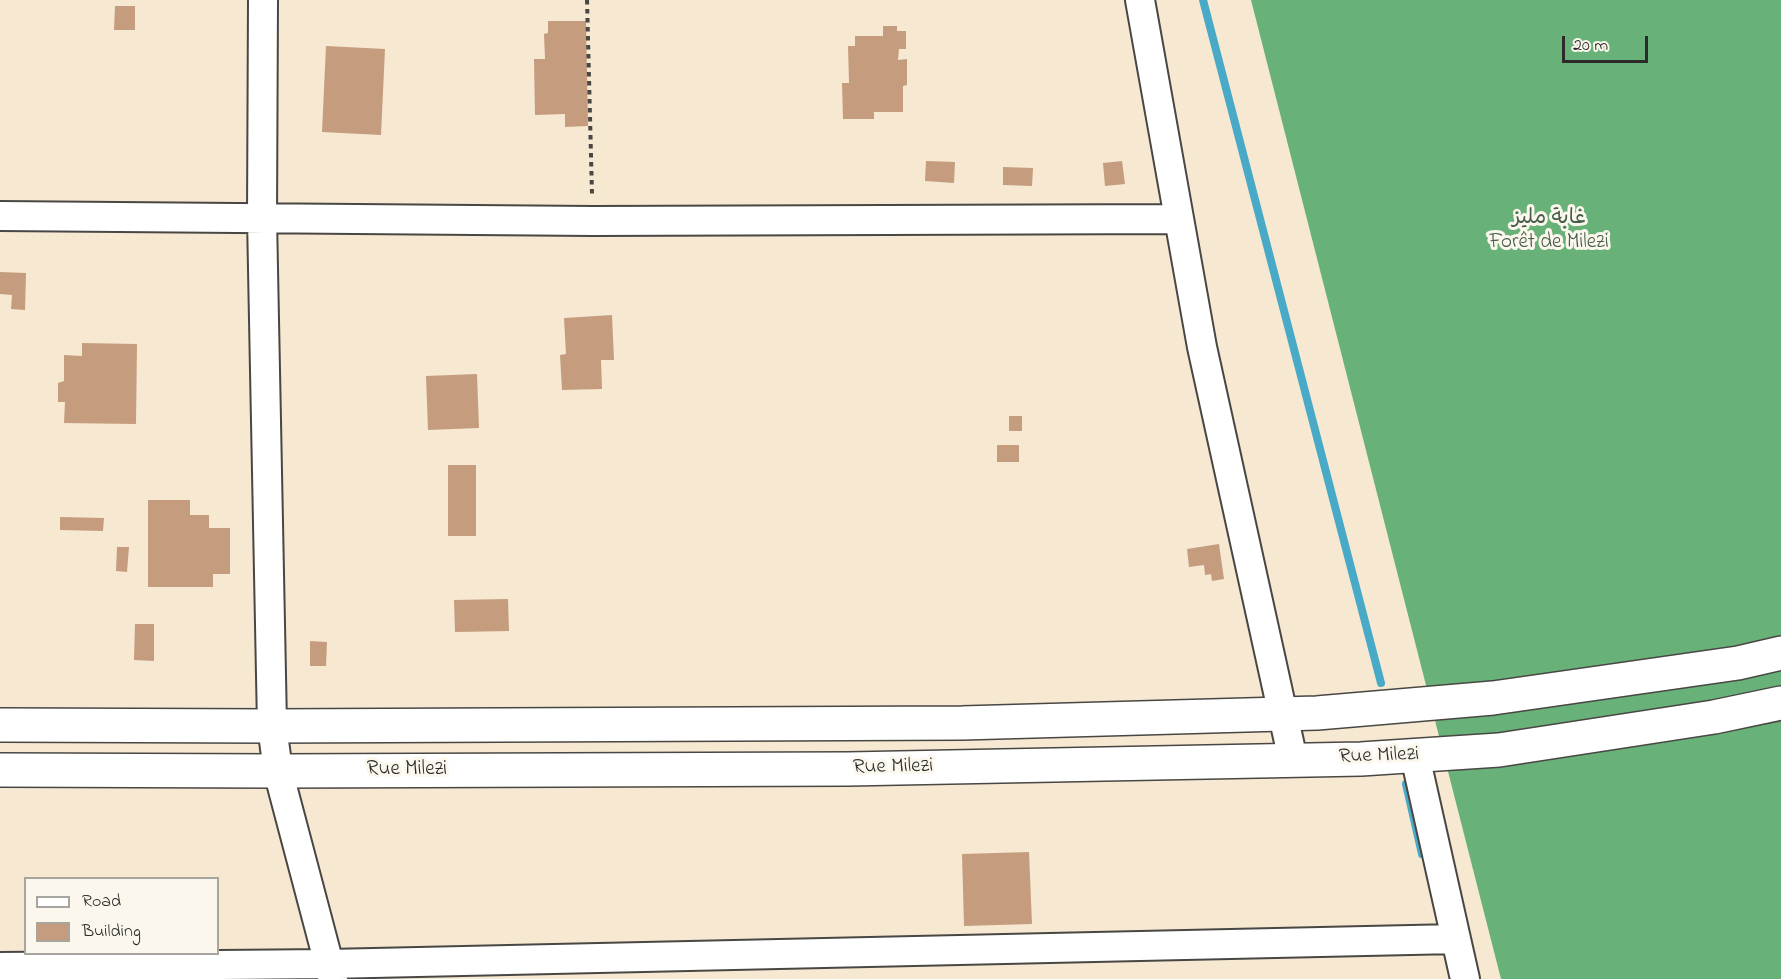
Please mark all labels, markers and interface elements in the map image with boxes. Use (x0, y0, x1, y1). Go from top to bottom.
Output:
scale bar (1565, 24, 1650, 62)
text: 20 m (1573, 33, 1608, 59)
park label: غابة مليز Forêt de Milezi (1489, 207, 1609, 257)
street label: Rue Milezi (1338, 743, 1420, 771)
street label: Rue Milezi (853, 755, 933, 781)
street label: Rue Milezi (367, 758, 447, 784)
legend (24, 877, 219, 955)
text: Road (82, 889, 121, 915)
text: Building (82, 919, 141, 945)

